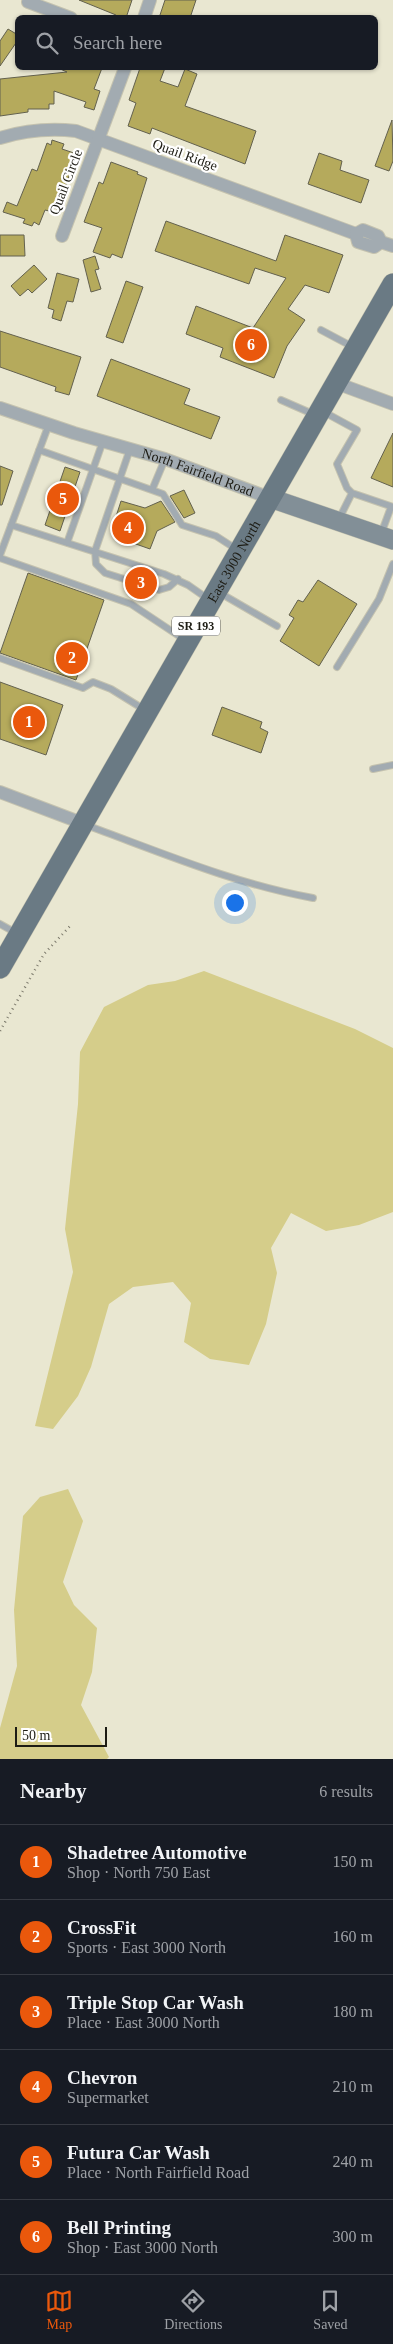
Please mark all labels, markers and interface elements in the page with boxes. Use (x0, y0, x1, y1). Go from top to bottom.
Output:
search box (15, 15, 378, 70)
icon: search (33, 29, 61, 57)
text: Search here (73, 32, 162, 53)
street label: Quail Ridge (150, 136, 220, 174)
street label: Quail Circle (47, 147, 85, 217)
pin: 6 (235, 326, 267, 364)
street label: North Fairfield Road (140, 445, 256, 499)
pin: 5 (47, 480, 79, 518)
pin: 4 (112, 509, 144, 547)
street label: East 3000 North (204, 518, 263, 605)
pin: 3 (125, 564, 157, 602)
road number: SR 193 (172, 616, 220, 636)
pin: 2 (56, 639, 88, 677)
pin: 1 (13, 703, 45, 741)
your location (222, 890, 248, 916)
scale bar (15, 1724, 108, 1747)
text: 50 m (22, 1728, 50, 1743)
text: Nearby (20, 1779, 87, 1803)
text: 6 results (319, 1783, 373, 1800)
text: Shadetree Automotive (67, 1842, 247, 1863)
text: 1 (32, 1853, 40, 1870)
text: 150 m (333, 1853, 373, 1870)
text: Shop · North 750 East (67, 1864, 210, 1881)
text: CrossFit (67, 1917, 136, 1938)
text: 2 (32, 1928, 40, 1945)
text: 160 m (333, 1928, 373, 1945)
text: Sports · East 3000 North (67, 1939, 226, 1956)
text: Triple Stop Car Wash (67, 1992, 244, 2013)
text: 3 (32, 2003, 40, 2020)
text: 180 m (333, 2003, 373, 2020)
text: Place · East 3000 North (67, 2014, 220, 2031)
text: Chevron (67, 2067, 137, 2088)
text: 4 (32, 2078, 40, 2095)
text: 210 m (333, 2078, 373, 2095)
text: Supermarket (67, 2089, 149, 2106)
text: Futura Car Wash (67, 2142, 210, 2163)
text: 5 (32, 2153, 40, 2170)
text: 240 m (333, 2153, 373, 2170)
text: Place · North Fairfield Road (67, 2164, 249, 2181)
text: Bell Printing (67, 2217, 171, 2238)
text: 6 (32, 2228, 40, 2245)
text: 300 m (333, 2228, 373, 2245)
text: Shop · East 3000 North (67, 2239, 218, 2256)
tab: Map (45, 2287, 73, 2333)
tab: Directions (164, 2287, 223, 2333)
tab: Saved (313, 2287, 348, 2333)

